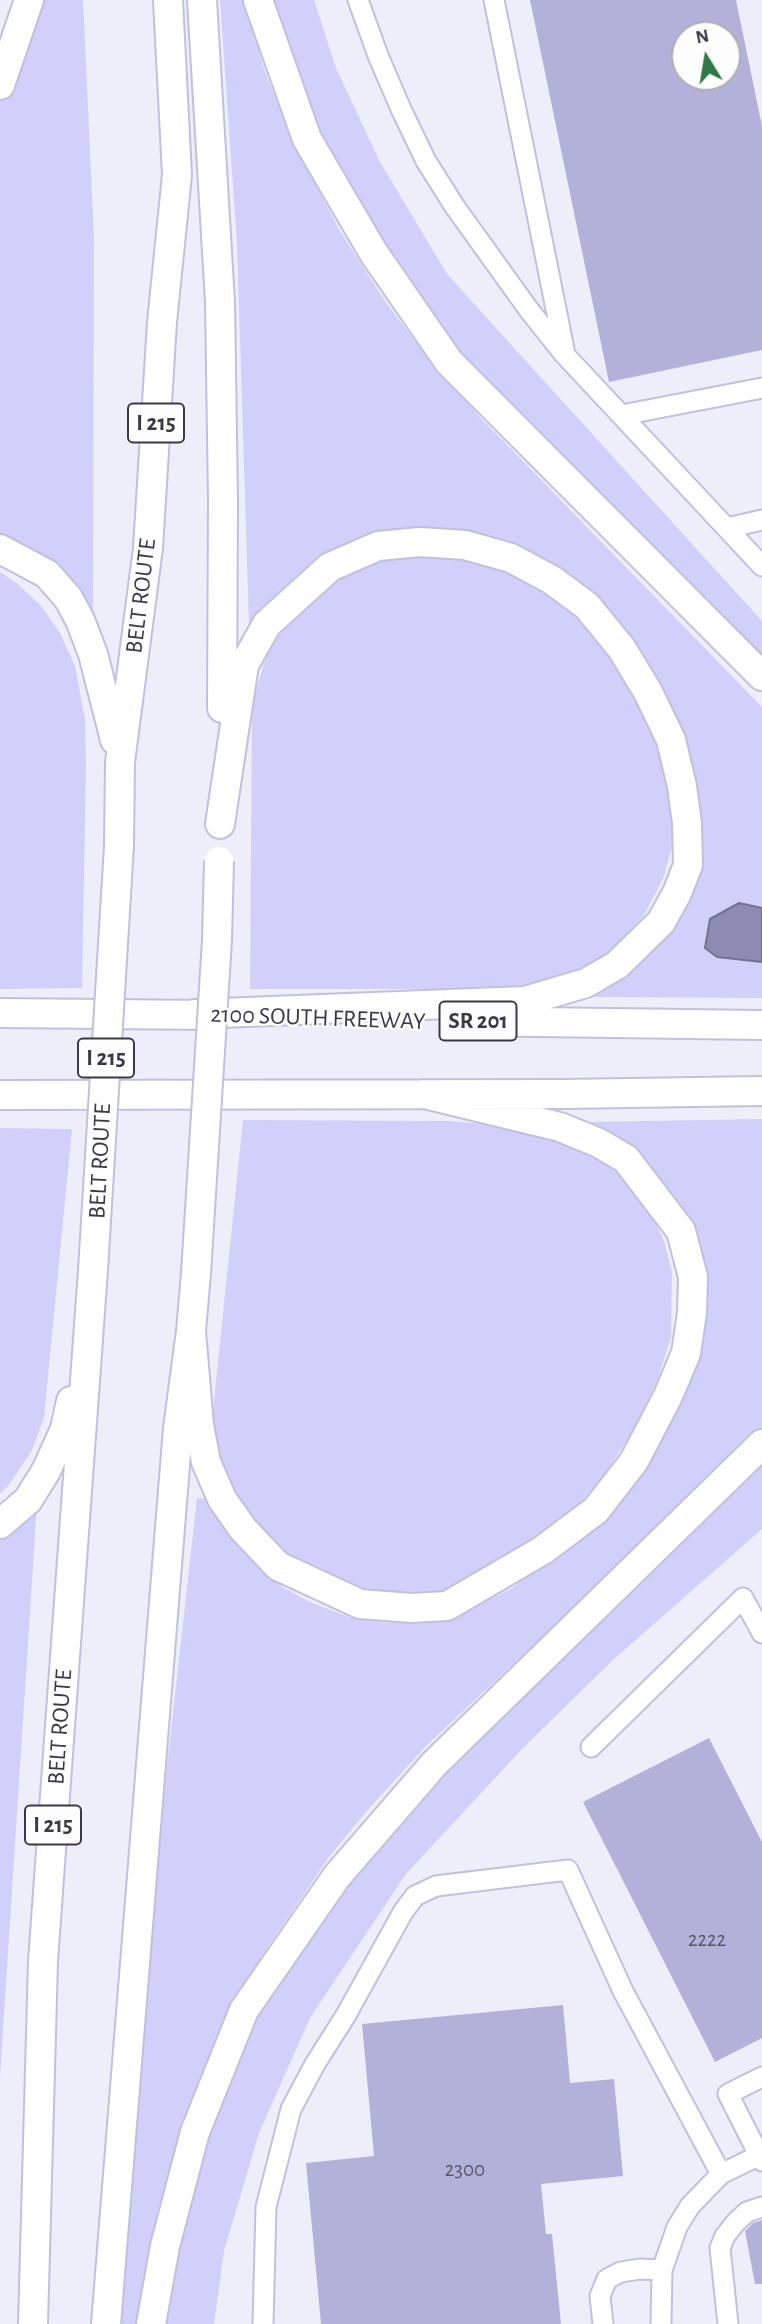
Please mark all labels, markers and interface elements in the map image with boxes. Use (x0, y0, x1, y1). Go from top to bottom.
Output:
north arrow (671, 21, 741, 91)
text: N (694, 26, 711, 47)
road number: I 215 (128, 404, 184, 442)
street label: BELT ROUTE (120, 537, 162, 655)
street label: 2100 SOUTH FREEWAY (210, 1000, 426, 1036)
road number: SR 201 (440, 1002, 516, 1040)
road number: I 215 (78, 1038, 134, 1078)
street label: BELT ROUTE (83, 1102, 117, 1220)
street label: BELT ROUTE (42, 1668, 78, 1786)
road number: I 215 (25, 1806, 81, 1844)
house number: 2222 (688, 1927, 726, 1953)
house number: 2300 (445, 2157, 485, 2183)

